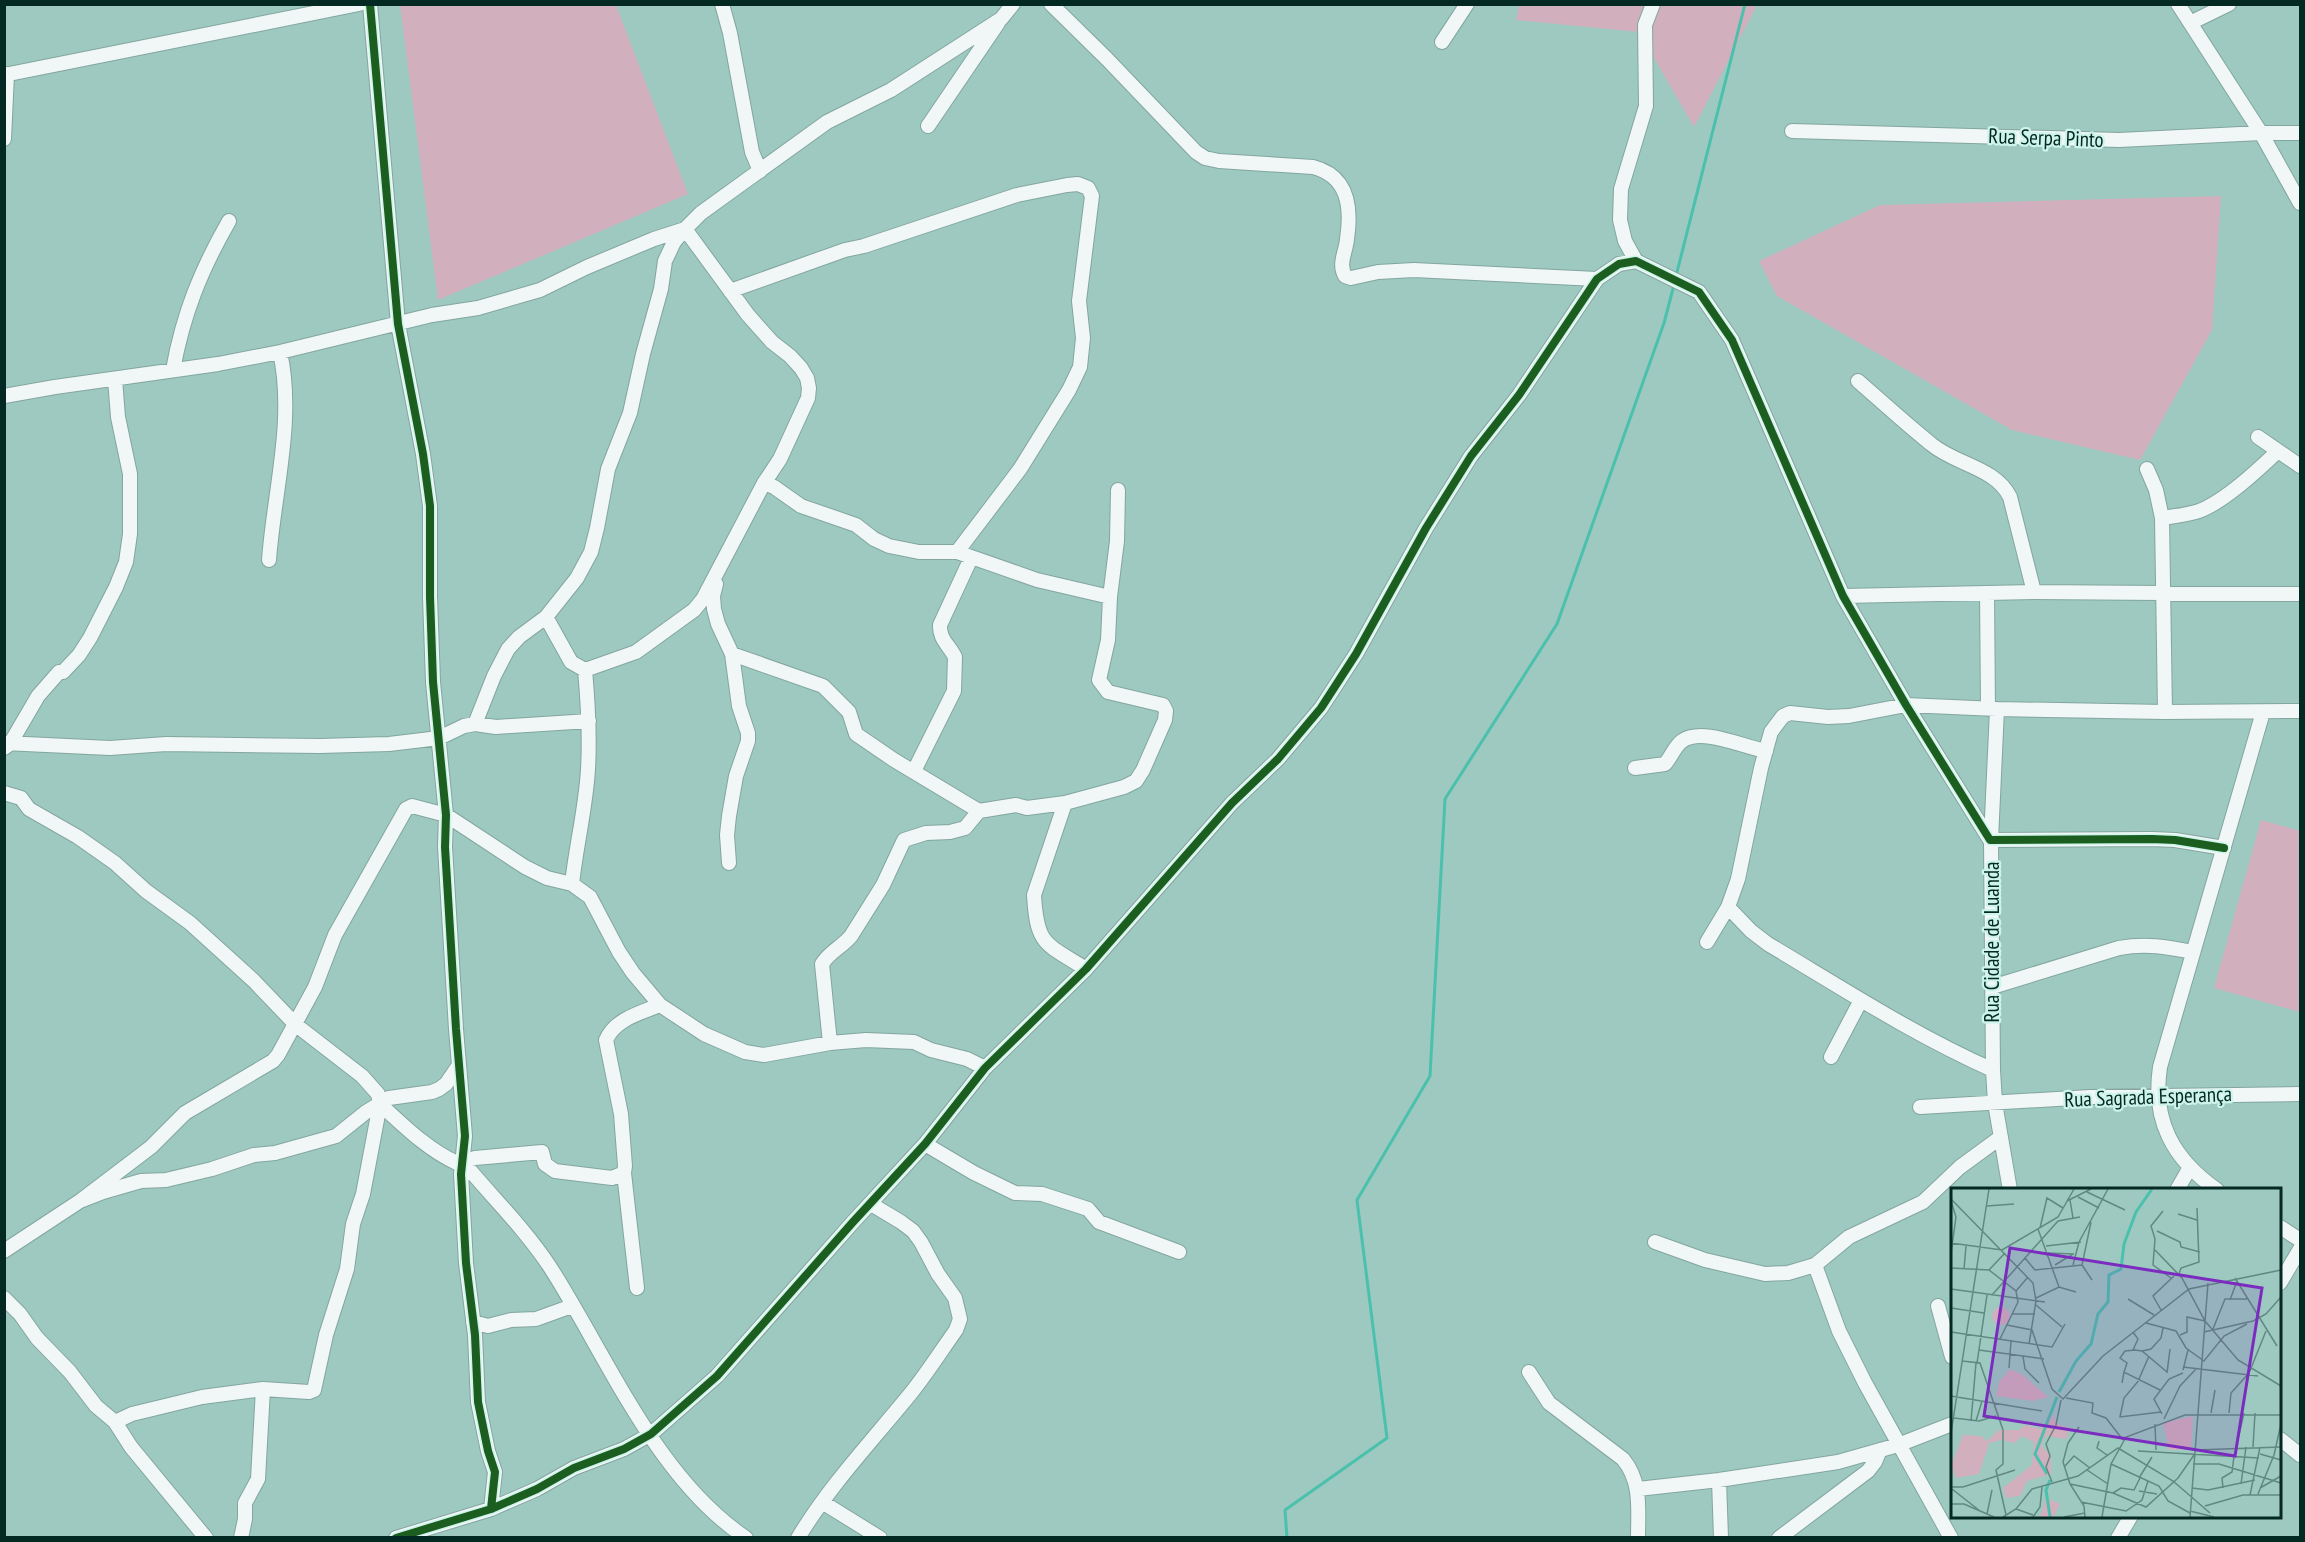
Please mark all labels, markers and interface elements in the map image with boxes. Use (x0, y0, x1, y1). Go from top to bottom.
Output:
street label: Rua Serpa Pinto (1988, 122, 2104, 153)
street label: Rua Cidade de Luanda (1978, 862, 2005, 1022)
street label: Rua Sagrada Esperança (2064, 1080, 2232, 1113)
inset map (1951, 1188, 2281, 1518)

